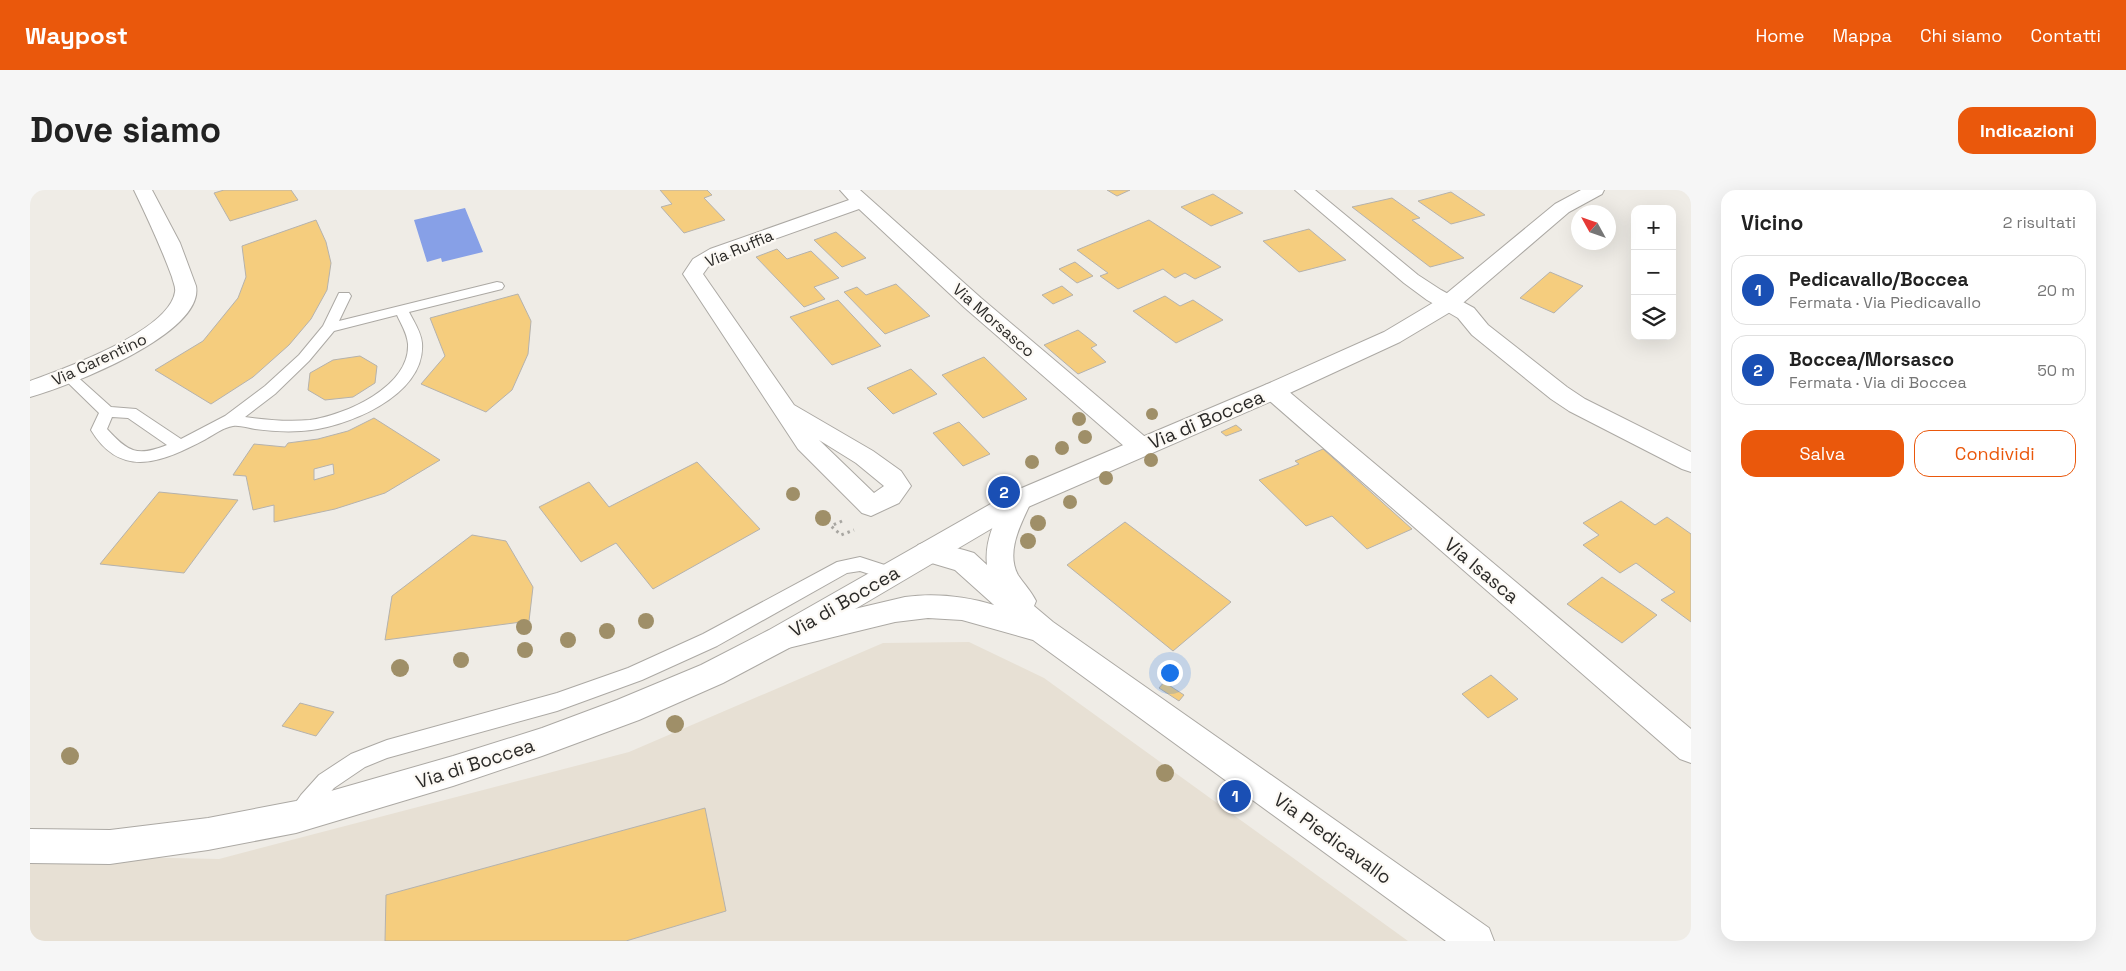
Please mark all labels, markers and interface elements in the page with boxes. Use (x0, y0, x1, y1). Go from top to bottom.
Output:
text: Waypost (25, 20, 128, 51)
text: Home (1755, 24, 1805, 47)
text: Mappa (1833, 24, 1892, 47)
text: Chi siamo (1920, 24, 2002, 47)
text: Contatti (2030, 24, 2101, 47)
button: Indicazioni (1958, 107, 2096, 154)
text: Dove siamo (30, 108, 221, 152)
north arrow (1571, 205, 1616, 250)
map controls (1631, 205, 1676, 340)
button: + (1631, 205, 1676, 250)
text: Vicino (1741, 209, 1803, 236)
text: 2 risultati (2003, 212, 2076, 233)
street label: Via Ruffia (702, 225, 776, 272)
button: − (1631, 250, 1676, 295)
text: Pedicavallo/Boccea (1789, 267, 1968, 292)
street label: Via Morsasco (948, 279, 1039, 362)
text: 1 (1754, 280, 1762, 301)
text: 20 m (2037, 280, 2075, 301)
text: Fermata · Via Piedicavallo (1789, 292, 1981, 313)
button: layers (1631, 295, 1676, 340)
street label: Via Carentino (48, 328, 150, 391)
text: Boccea/Morsasco (1789, 347, 1954, 372)
text: 2 (1753, 360, 1763, 381)
text: 50 m (2037, 360, 2075, 381)
text: Fermata · Via di Boccea (1789, 372, 1967, 393)
street label: Via di Boccea (1145, 384, 1268, 455)
button: Salva (1741, 430, 1904, 477)
button: Condividi (1914, 430, 2076, 477)
pin: 2 (988, 473, 1020, 511)
street label: Via Isasca (1439, 532, 1524, 609)
street label: Via di Boccea (785, 560, 904, 643)
your location (1157, 660, 1183, 686)
street label: Via di Boccea (413, 733, 538, 794)
pin: 1 (1219, 777, 1251, 815)
street label: Via Piedicavallo (1269, 787, 1397, 890)

